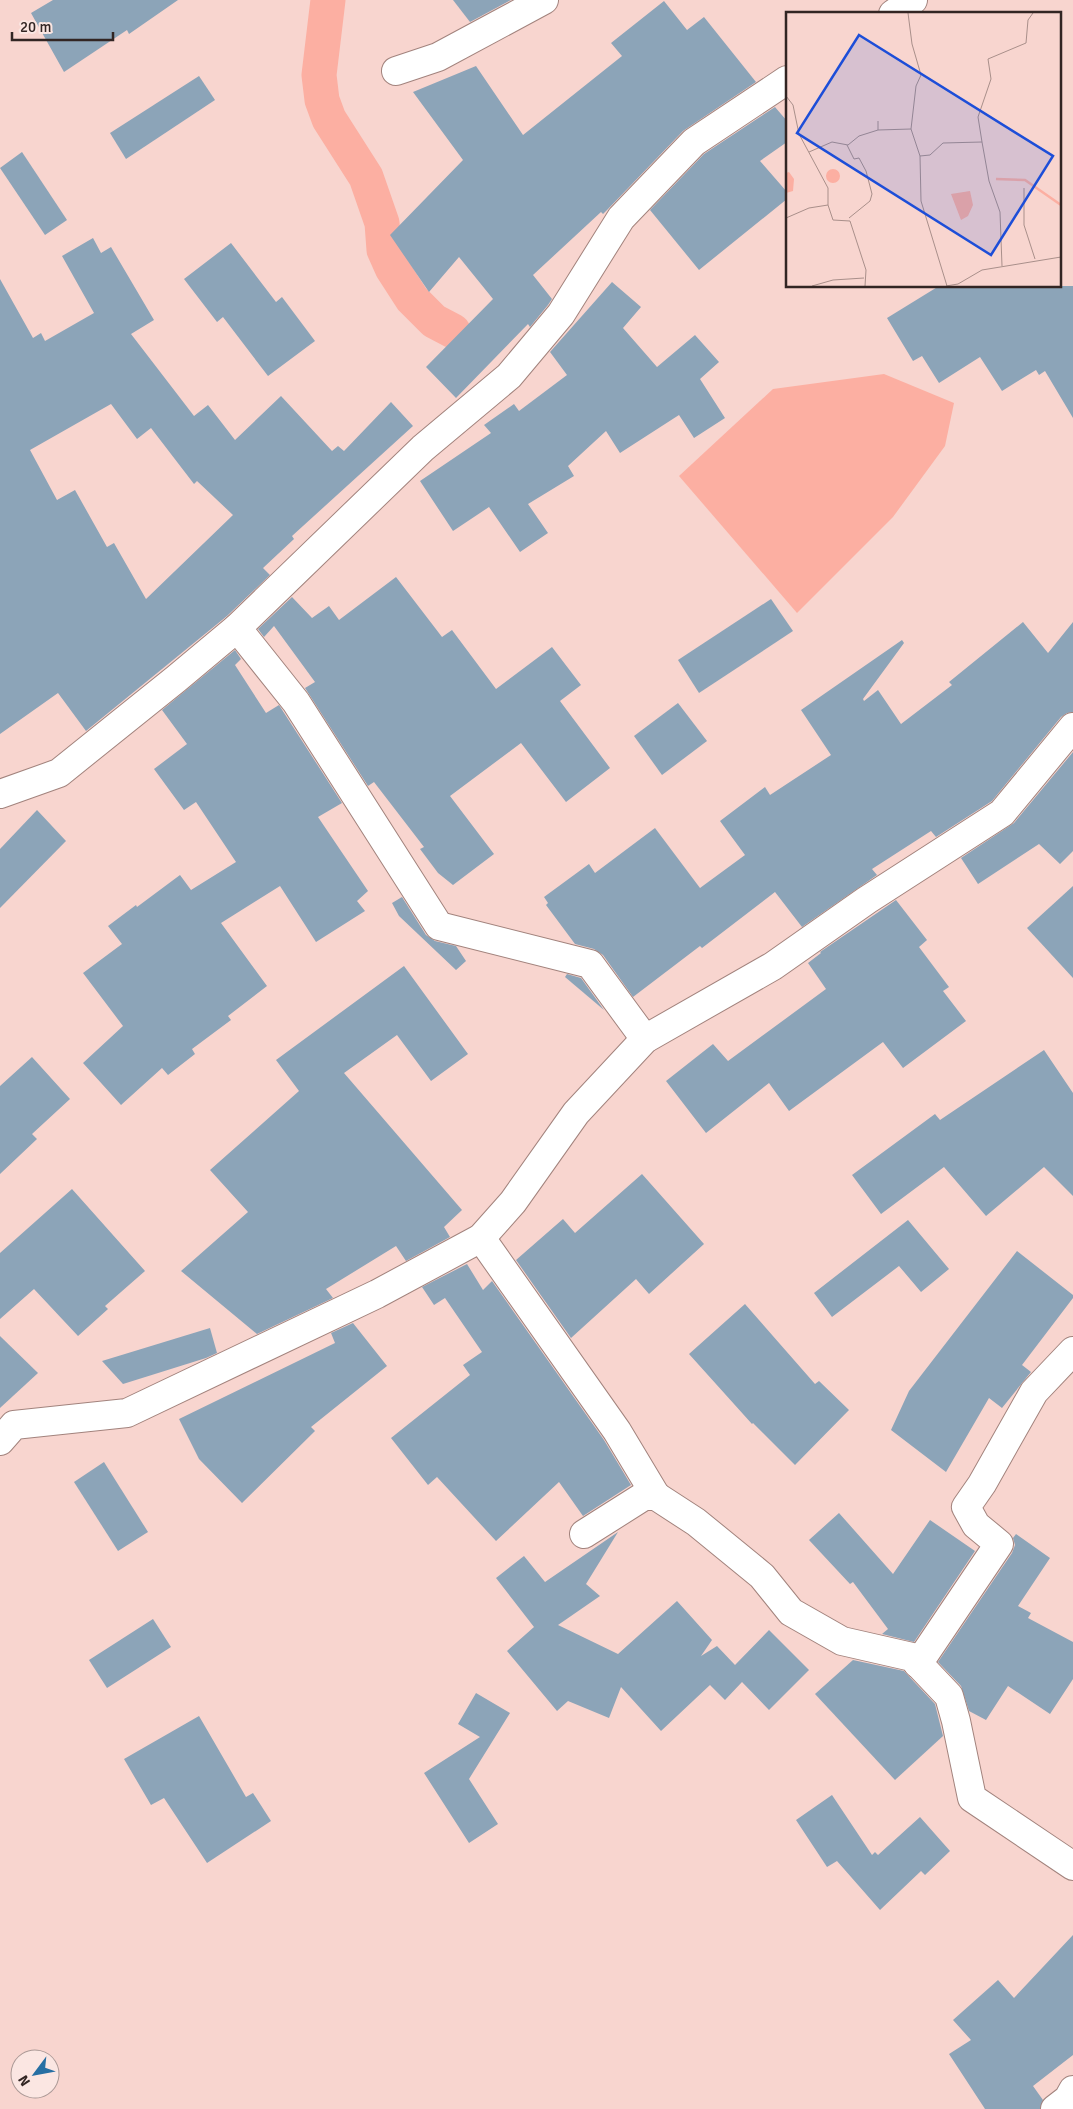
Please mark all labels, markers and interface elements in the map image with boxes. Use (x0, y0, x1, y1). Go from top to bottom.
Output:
scale bar (12, 10, 114, 42)
inset map (786, 12, 1060, 288)
text: 20 m (20, 18, 51, 36)
north arrow (10, 2049, 60, 2099)
text: N (15, 2072, 34, 2089)

